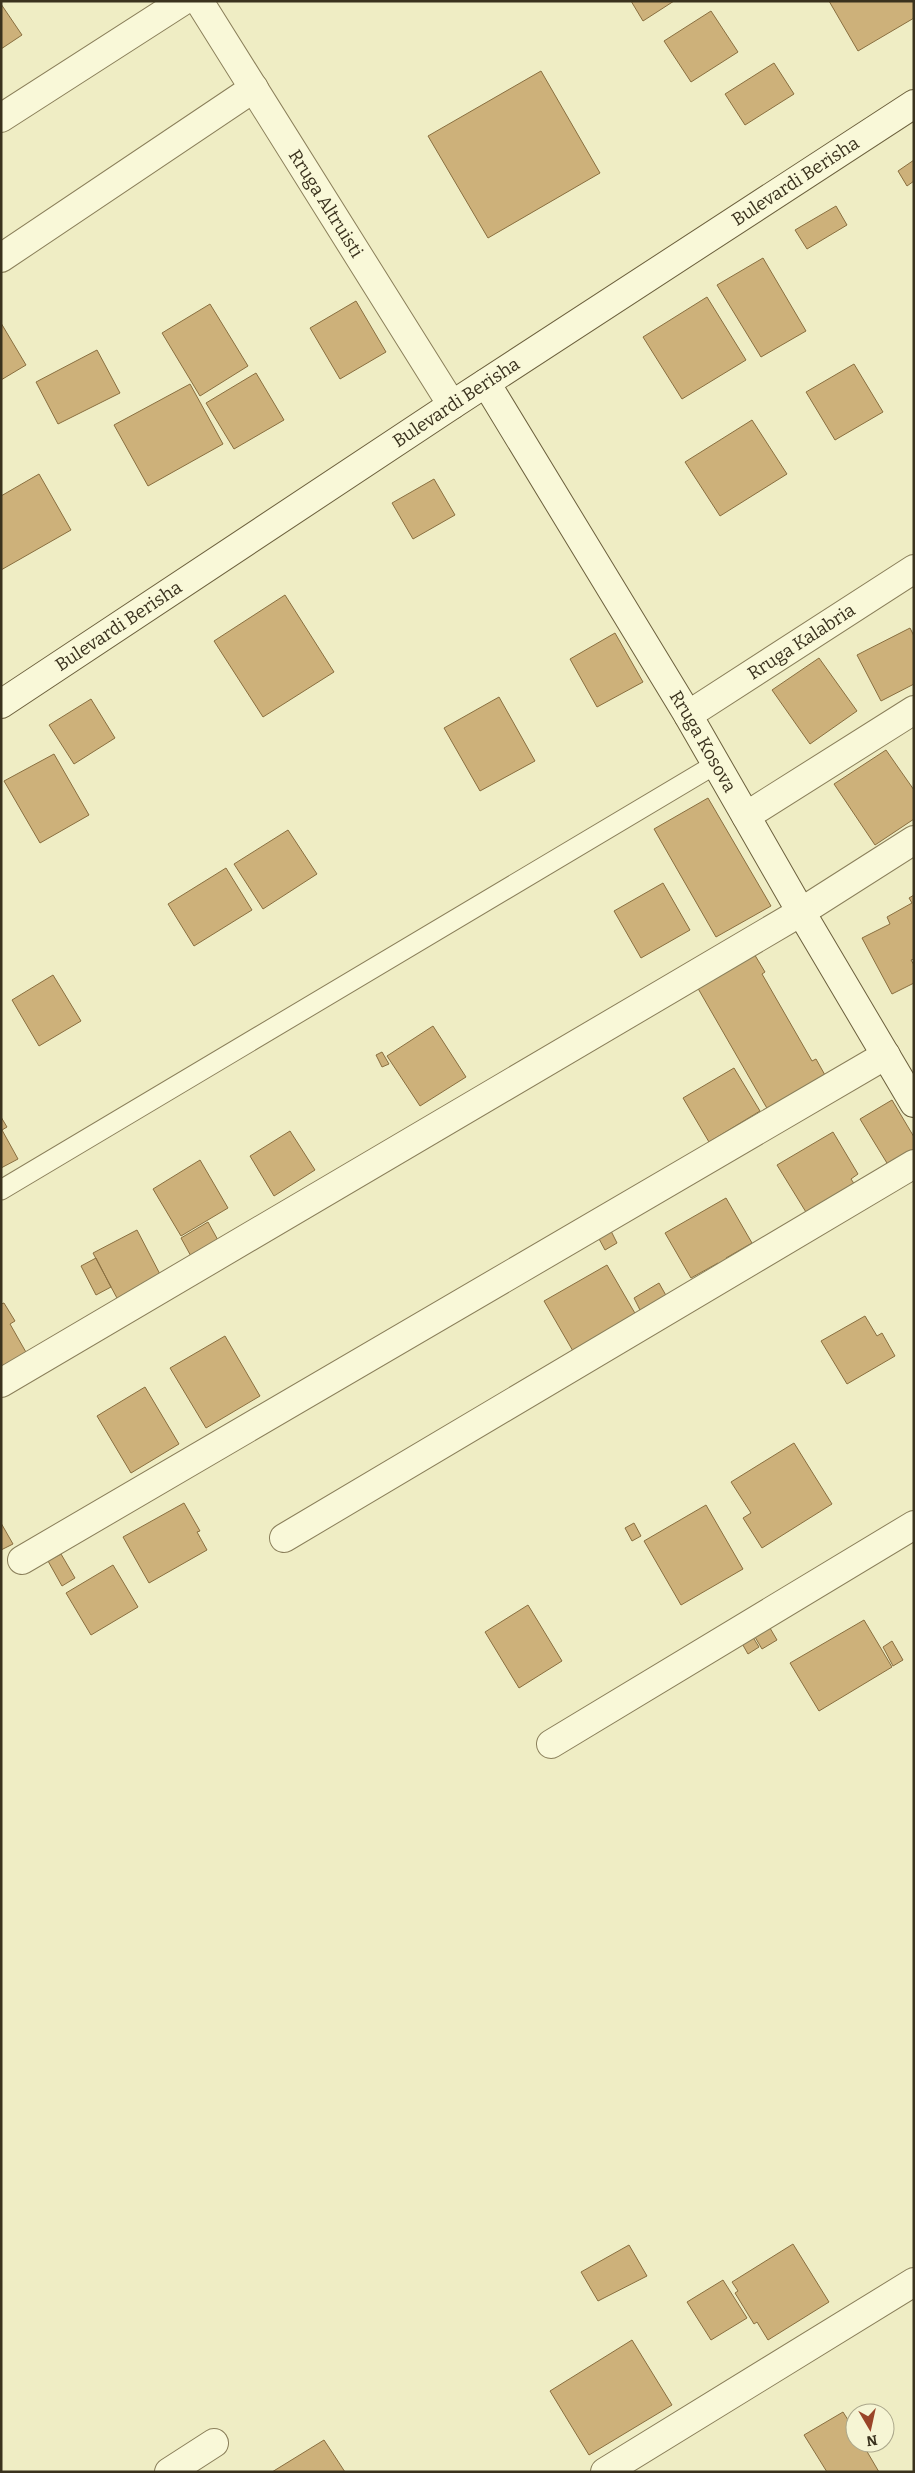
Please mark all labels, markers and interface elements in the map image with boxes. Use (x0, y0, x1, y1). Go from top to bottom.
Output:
street label: Bulevardi Berisha (728, 132, 863, 231)
street label: Rruga Altruisti (284, 146, 368, 262)
street label: Bulevardi Berisha (389, 353, 524, 452)
street label: Bulevardi Berisha (51, 576, 186, 676)
street label: Rruga Kalabria (743, 599, 859, 685)
street label: Rruga Kosova (665, 687, 741, 796)
north arrow (845, 2403, 895, 2453)
text: N (865, 2431, 879, 2450)

